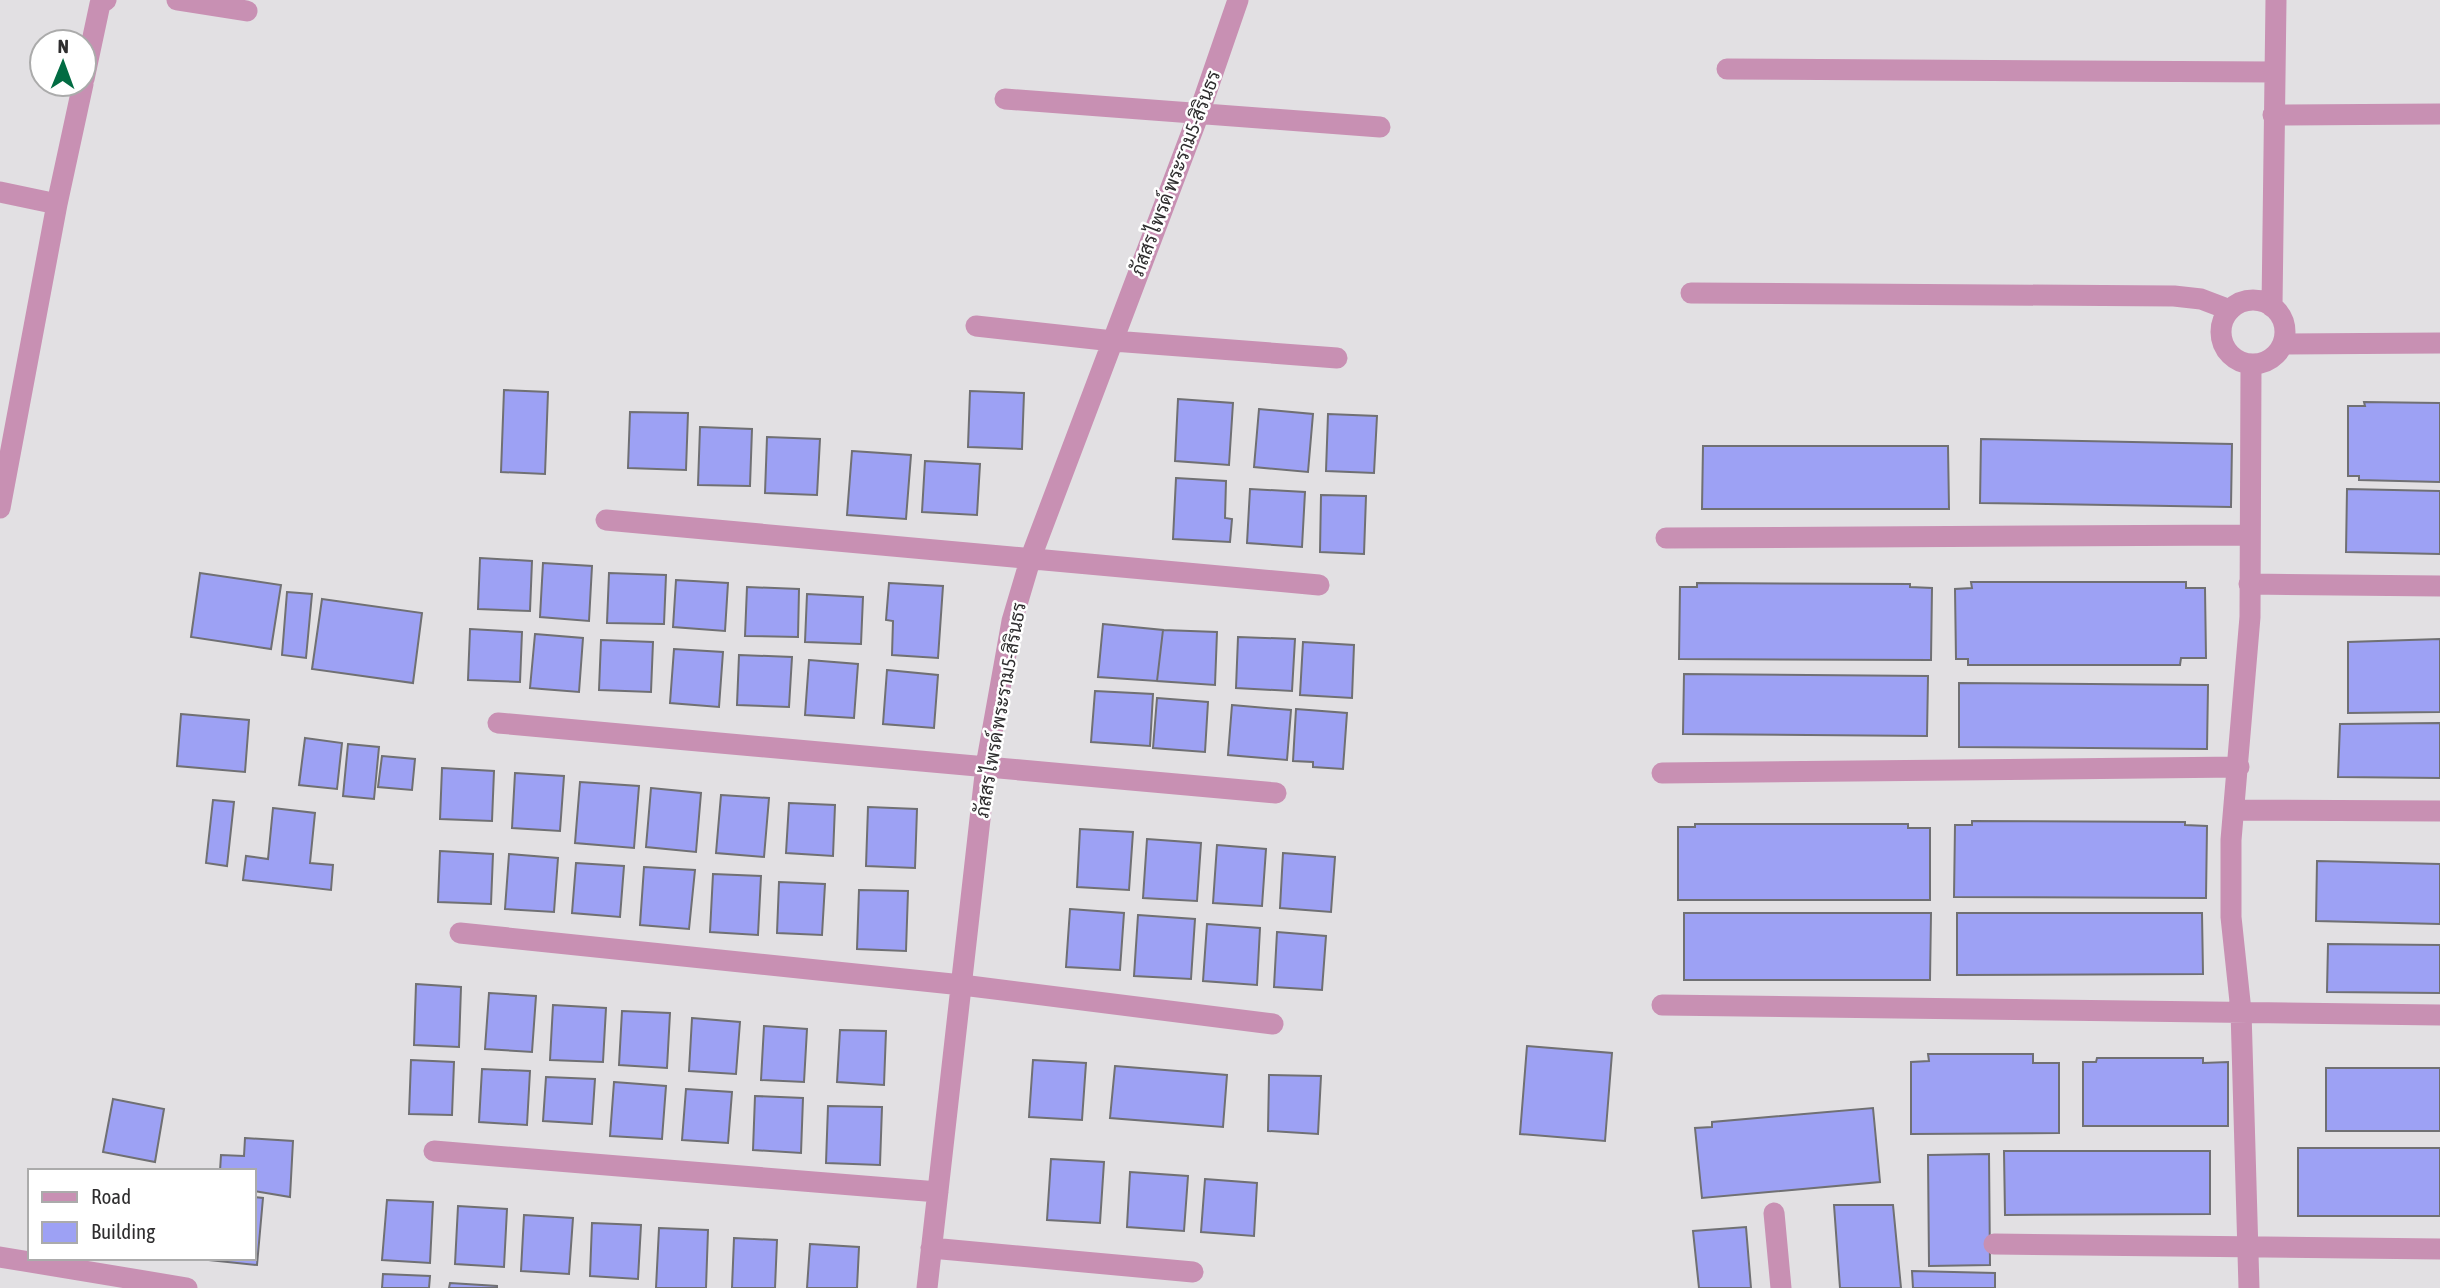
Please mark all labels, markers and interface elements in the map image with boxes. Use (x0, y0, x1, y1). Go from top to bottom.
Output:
north arrow (28, 28, 98, 98)
text: N (57, 35, 69, 57)
street label: ภัสสร ไพรด์ พระราม5-สิรินธร (1125, 67, 1224, 279)
street label: ภัสสร ไพรด์ พระราม5-สิรินธร (969, 600, 1030, 819)
legend (28, 1169, 256, 1260)
text: Road (91, 1184, 131, 1208)
text: Building (91, 1219, 155, 1243)

